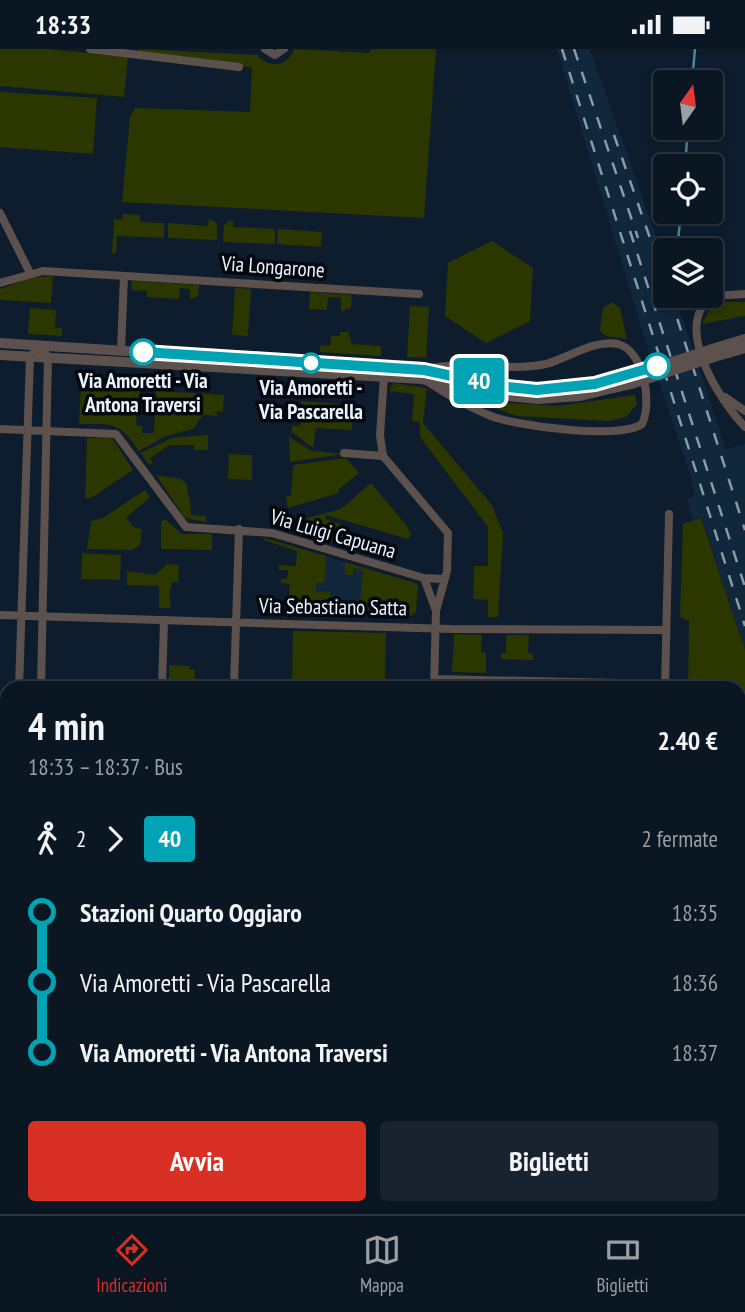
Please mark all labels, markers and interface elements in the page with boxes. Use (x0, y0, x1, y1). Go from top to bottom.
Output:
text: 18:33 (35, 8, 91, 41)
north arrow (653, 70, 723, 140)
map controls (653, 70, 723, 308)
button: locate (653, 154, 723, 224)
button: layers (653, 238, 723, 308)
street label: Via Longarone (220, 249, 326, 284)
marker: Via Amoretti - Via Antona Traversi (130, 339, 156, 365)
marker: Via Amoretti - Via Pascarella (301, 353, 321, 373)
unlabelled marker (644, 353, 670, 379)
line badge: 40 (448, 358, 510, 404)
text: 40 (468, 365, 490, 396)
place label: Via Amoretti - Via Antona Traversi (77, 367, 208, 418)
place label: Via Amoretti - Via Pascarella (258, 374, 363, 425)
street label: Via Luigi Capuana (266, 502, 399, 564)
street label: Via Sebastiano Satta (258, 592, 407, 621)
text: 4 min (28, 701, 105, 750)
text: 2.40 € (657, 724, 718, 757)
text: 18:33 – 18:37 · Bus (28, 752, 183, 781)
icon: walk (28, 820, 66, 858)
icon: forward (96, 820, 134, 858)
text: 40 (158, 823, 181, 854)
text: 2 (76, 824, 86, 853)
text: 2 fermate (641, 824, 718, 853)
text: Stazioni Quarto Oggiaro (80, 896, 302, 929)
text: 18:35 (672, 898, 718, 927)
text: Via Amoretti - Via Pascarella (80, 966, 331, 999)
text: 18:36 (672, 968, 718, 997)
text: Via Amoretti - Via Antona Traversi (80, 1036, 388, 1069)
text: 18:37 (672, 1038, 718, 1067)
button: Avvia (28, 1121, 366, 1201)
button: Biglietti (380, 1121, 718, 1201)
tab: Indicazioni (96, 1231, 167, 1297)
tab: Mappa (360, 1231, 404, 1297)
tab: Biglietti (596, 1231, 649, 1297)

